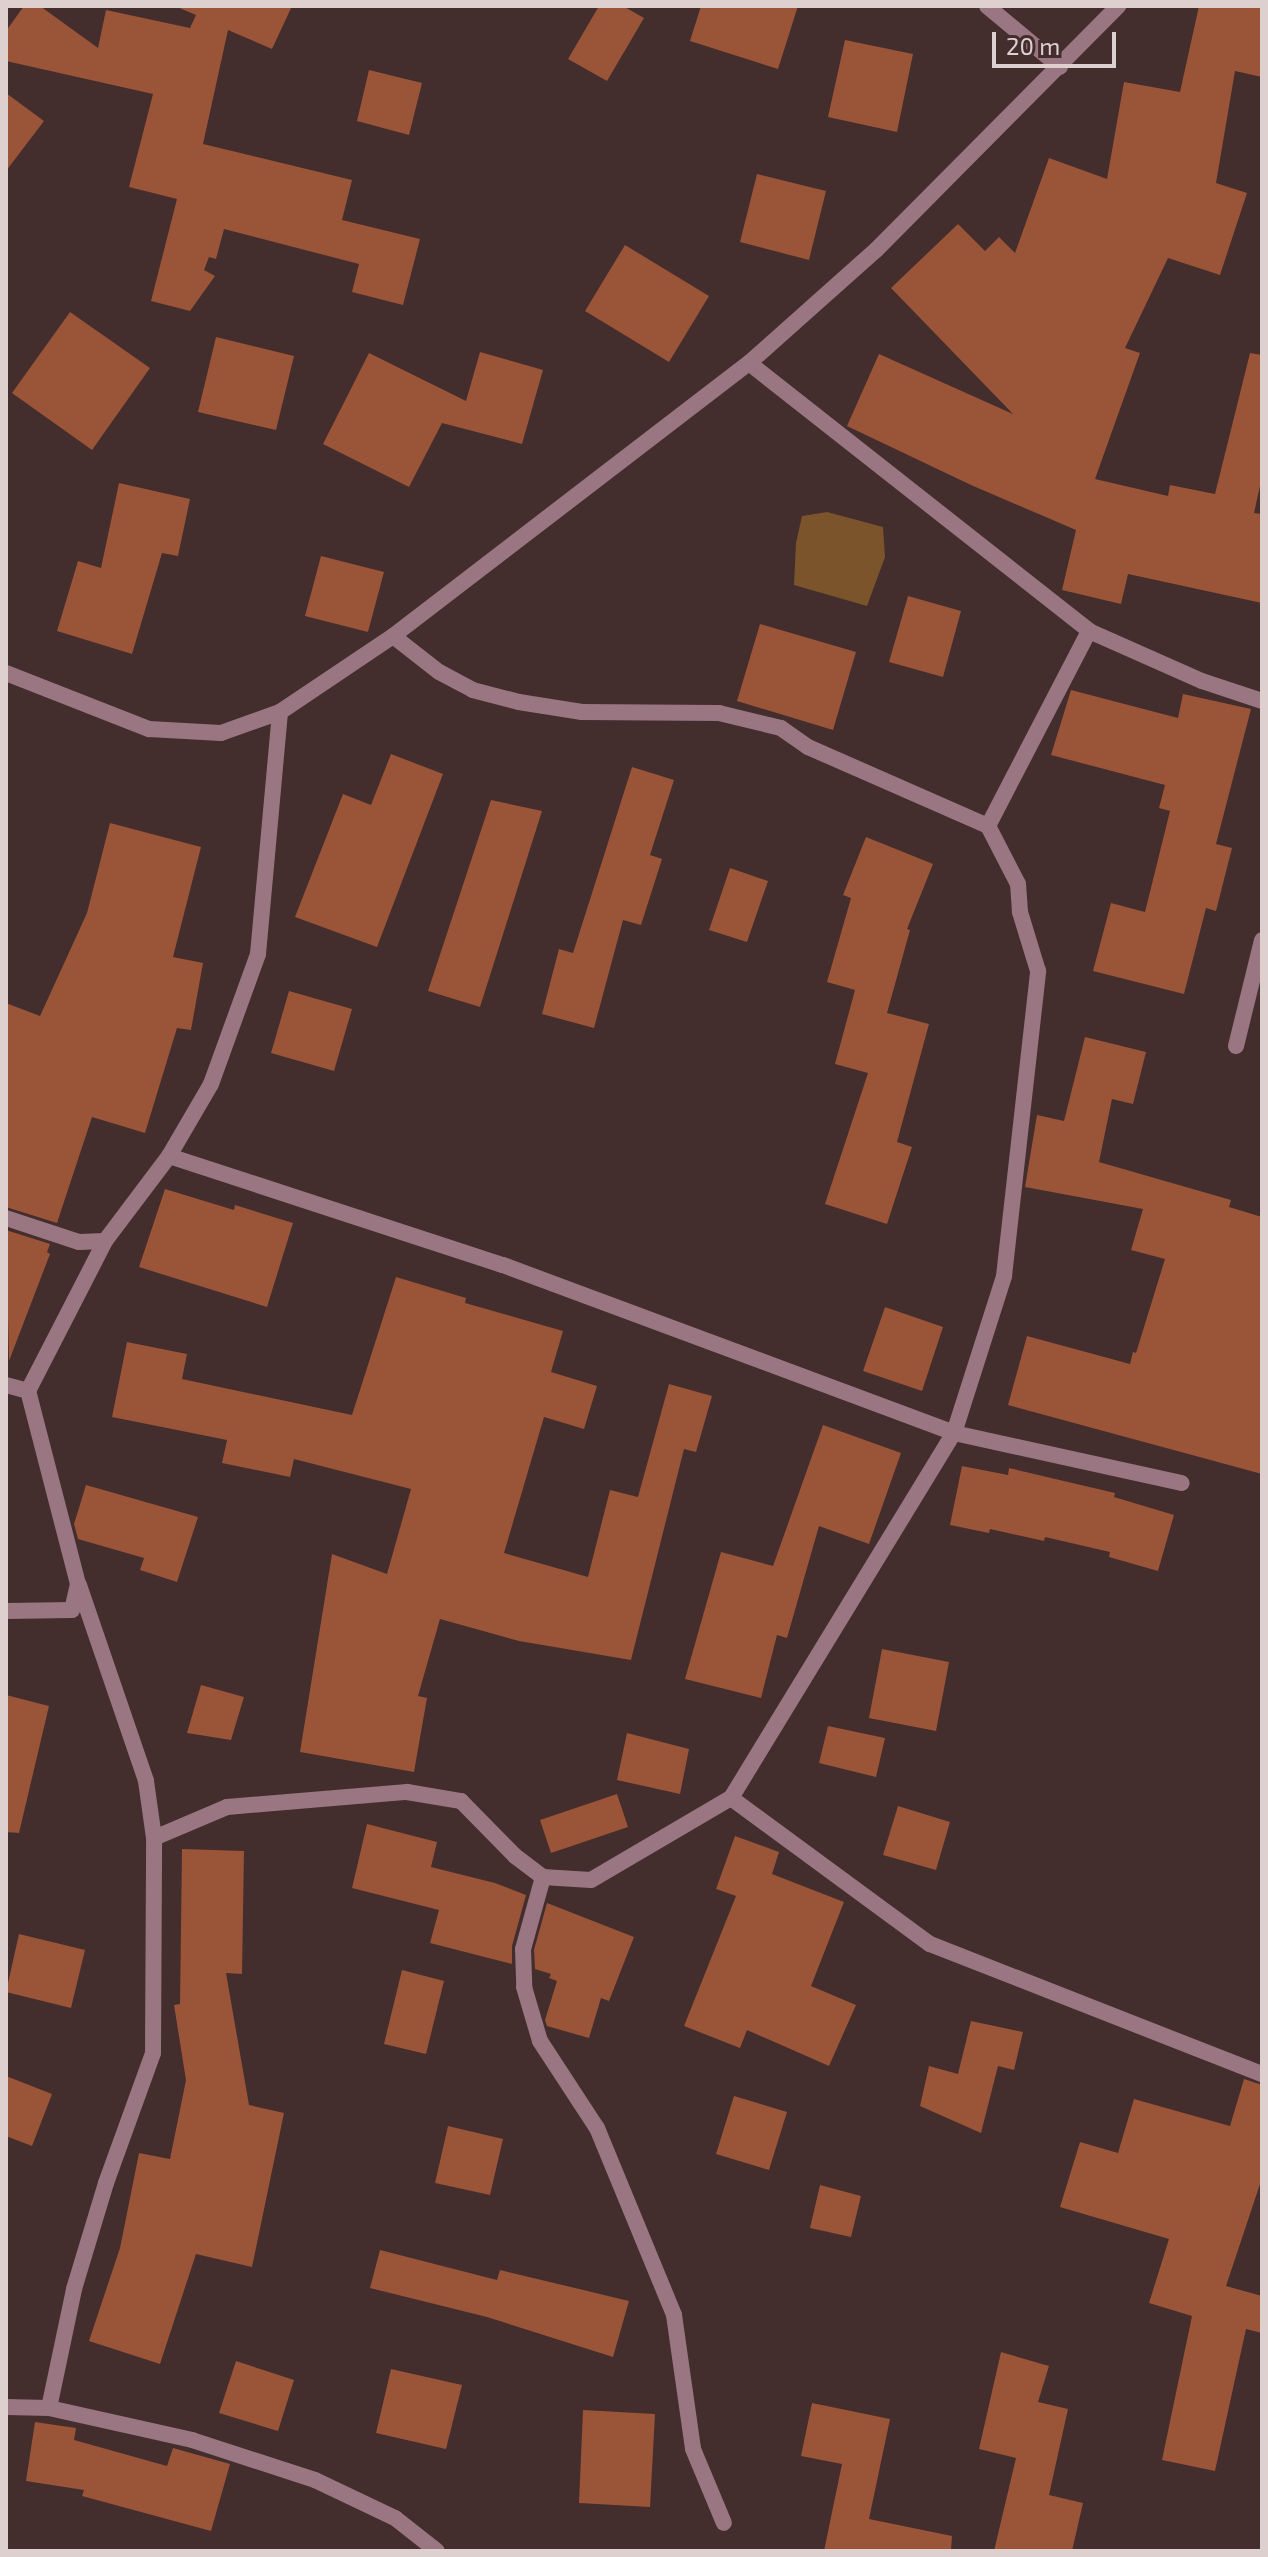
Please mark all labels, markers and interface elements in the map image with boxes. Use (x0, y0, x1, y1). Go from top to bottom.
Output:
scale bar (996, 16, 1120, 66)
text: 20 m (1006, 31, 1060, 60)

